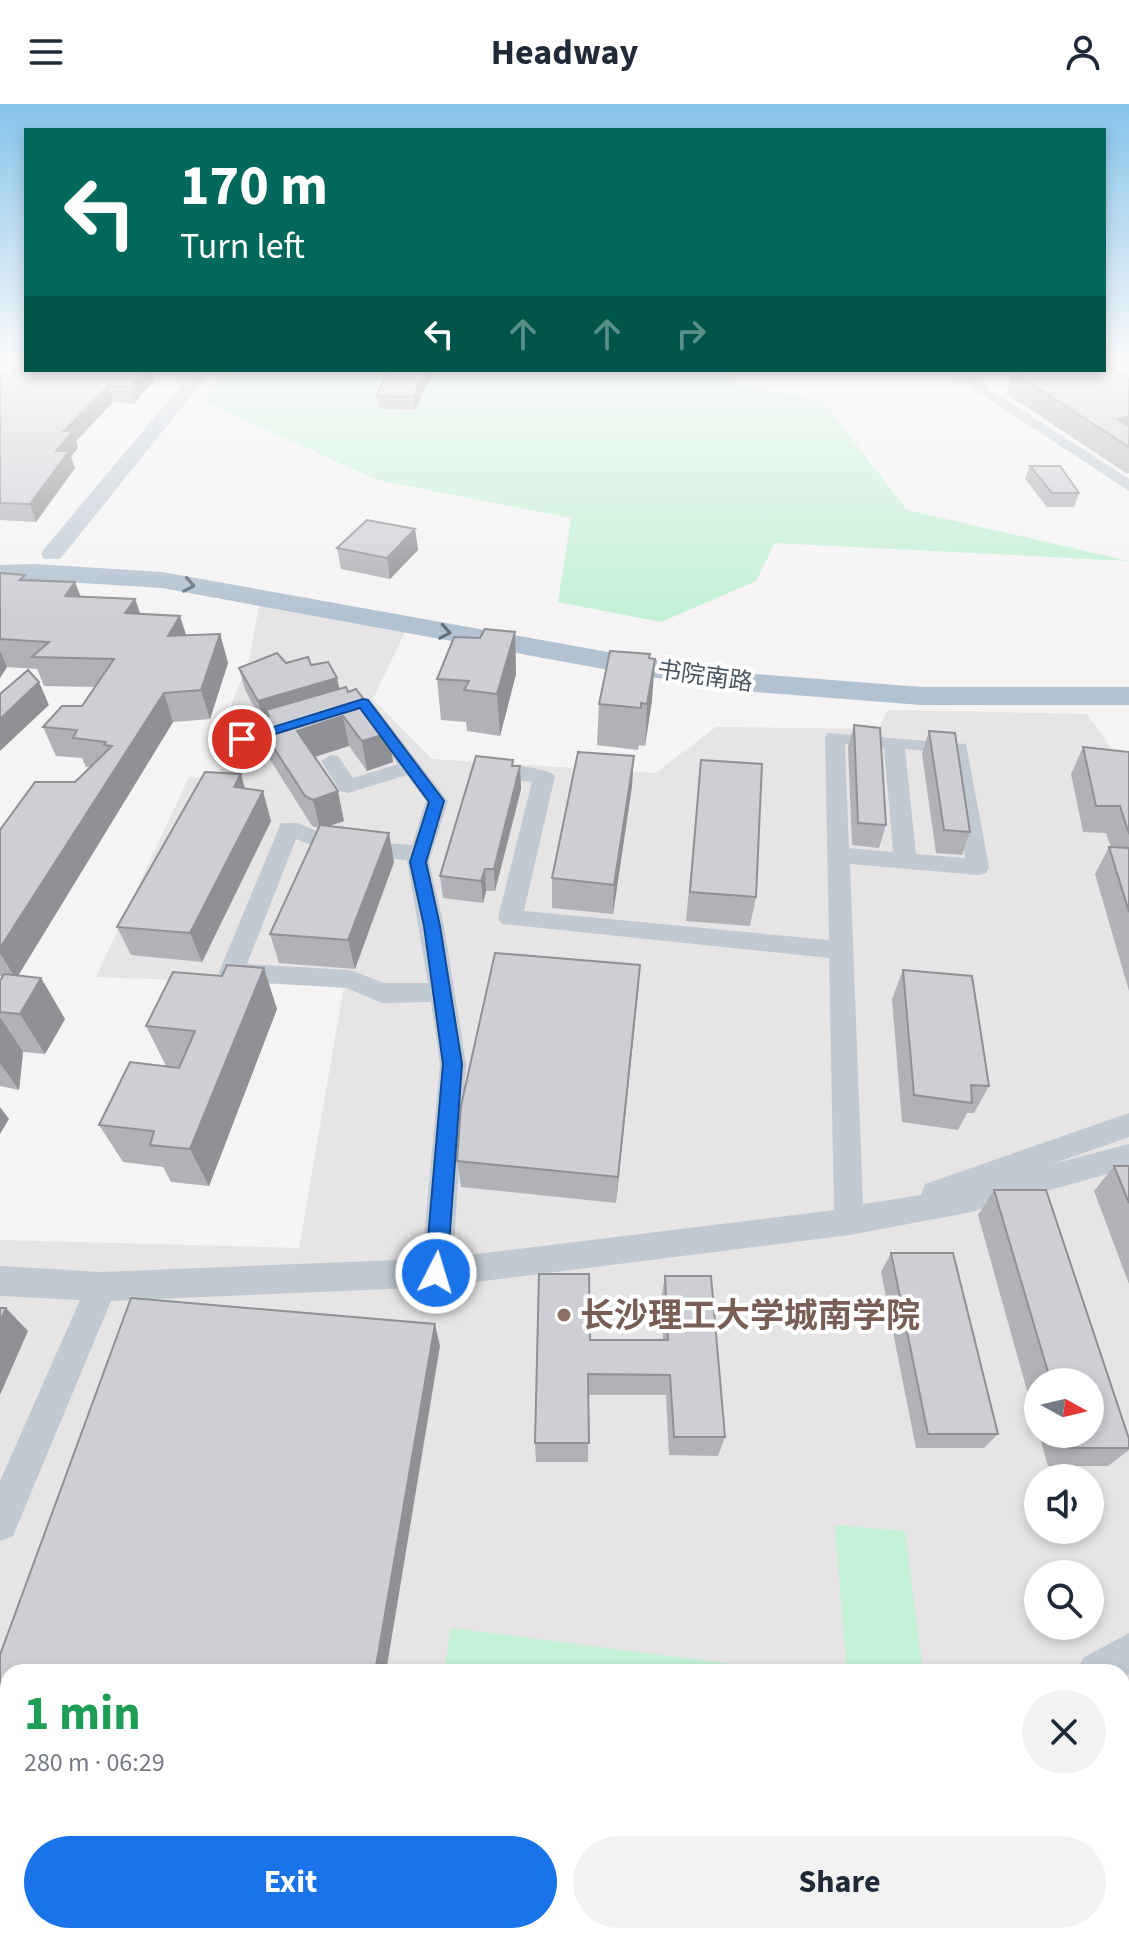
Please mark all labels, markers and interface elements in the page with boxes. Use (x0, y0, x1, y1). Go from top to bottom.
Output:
text: Headway (491, 27, 638, 78)
icon: menu (24, 30, 68, 74)
icon: person (1061, 30, 1105, 74)
text: 170 m (180, 147, 328, 226)
icon: left (48, 160, 152, 264)
text: Turn left (180, 221, 305, 272)
icon: left (417, 312, 461, 356)
icon: ahead (501, 312, 545, 356)
icon: ahead (585, 312, 629, 356)
icon: right (669, 312, 713, 356)
one-way arrow (182, 576, 196, 593)
one-way arrow (438, 622, 452, 639)
street label: 书院南路 (655, 652, 755, 701)
pin (208, 705, 276, 773)
icon: arrive (220, 717, 264, 761)
position arrow (394, 1231, 478, 1315)
place label: 长沙理工大学城南学院 (580, 1292, 920, 1341)
marker: 长沙理工大学城南学院 (555, 1306, 573, 1324)
north arrow (1024, 1368, 1104, 1448)
map controls (1024, 1368, 1104, 1640)
button: sound (1024, 1464, 1104, 1544)
button: search (1024, 1560, 1104, 1640)
text: 1 min (24, 1680, 141, 1748)
button: close (1022, 1690, 1106, 1774)
text: 280 m · 06:29 (24, 1744, 165, 1781)
button: Exit (24, 1836, 557, 1928)
button: Share (573, 1836, 1106, 1928)

